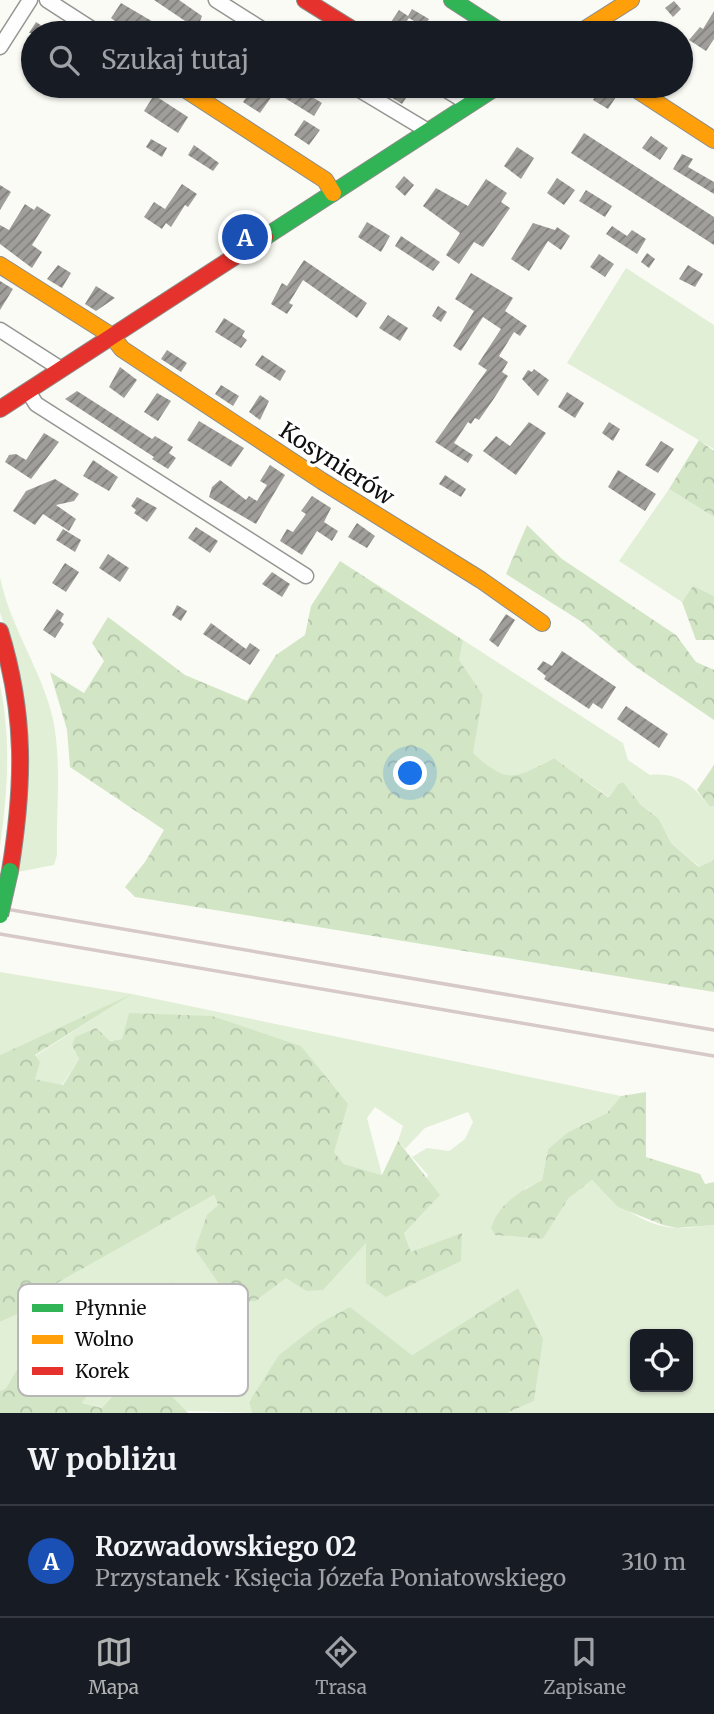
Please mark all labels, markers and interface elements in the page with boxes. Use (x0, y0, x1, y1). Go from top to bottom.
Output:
search box (21, 21, 693, 98)
icon: search (45, 41, 83, 79)
text: Szukaj tutaj (101, 43, 249, 76)
pin: A (222, 211, 268, 263)
street label: Kosynierów (274, 415, 400, 511)
your location (393, 756, 427, 790)
legend (18, 1284, 248, 1396)
text: Płynnie (75, 1296, 147, 1320)
text: Wolno (74, 1327, 134, 1351)
map controls (630, 1329, 693, 1392)
button: locate (630, 1329, 693, 1392)
text: Korek (75, 1359, 129, 1383)
text: W pobliżu (28, 1440, 177, 1478)
text: Rozwadowskiego 02 (95, 1530, 357, 1563)
text: A (43, 1547, 59, 1576)
text: 310 m (621, 1547, 686, 1576)
text: Przystanek · Księcia Józefa Poniatowskiego (95, 1563, 566, 1592)
tab: Mapa (88, 1633, 139, 1699)
tab: Trasa (315, 1633, 367, 1699)
tab: Zapisane (543, 1633, 626, 1699)

